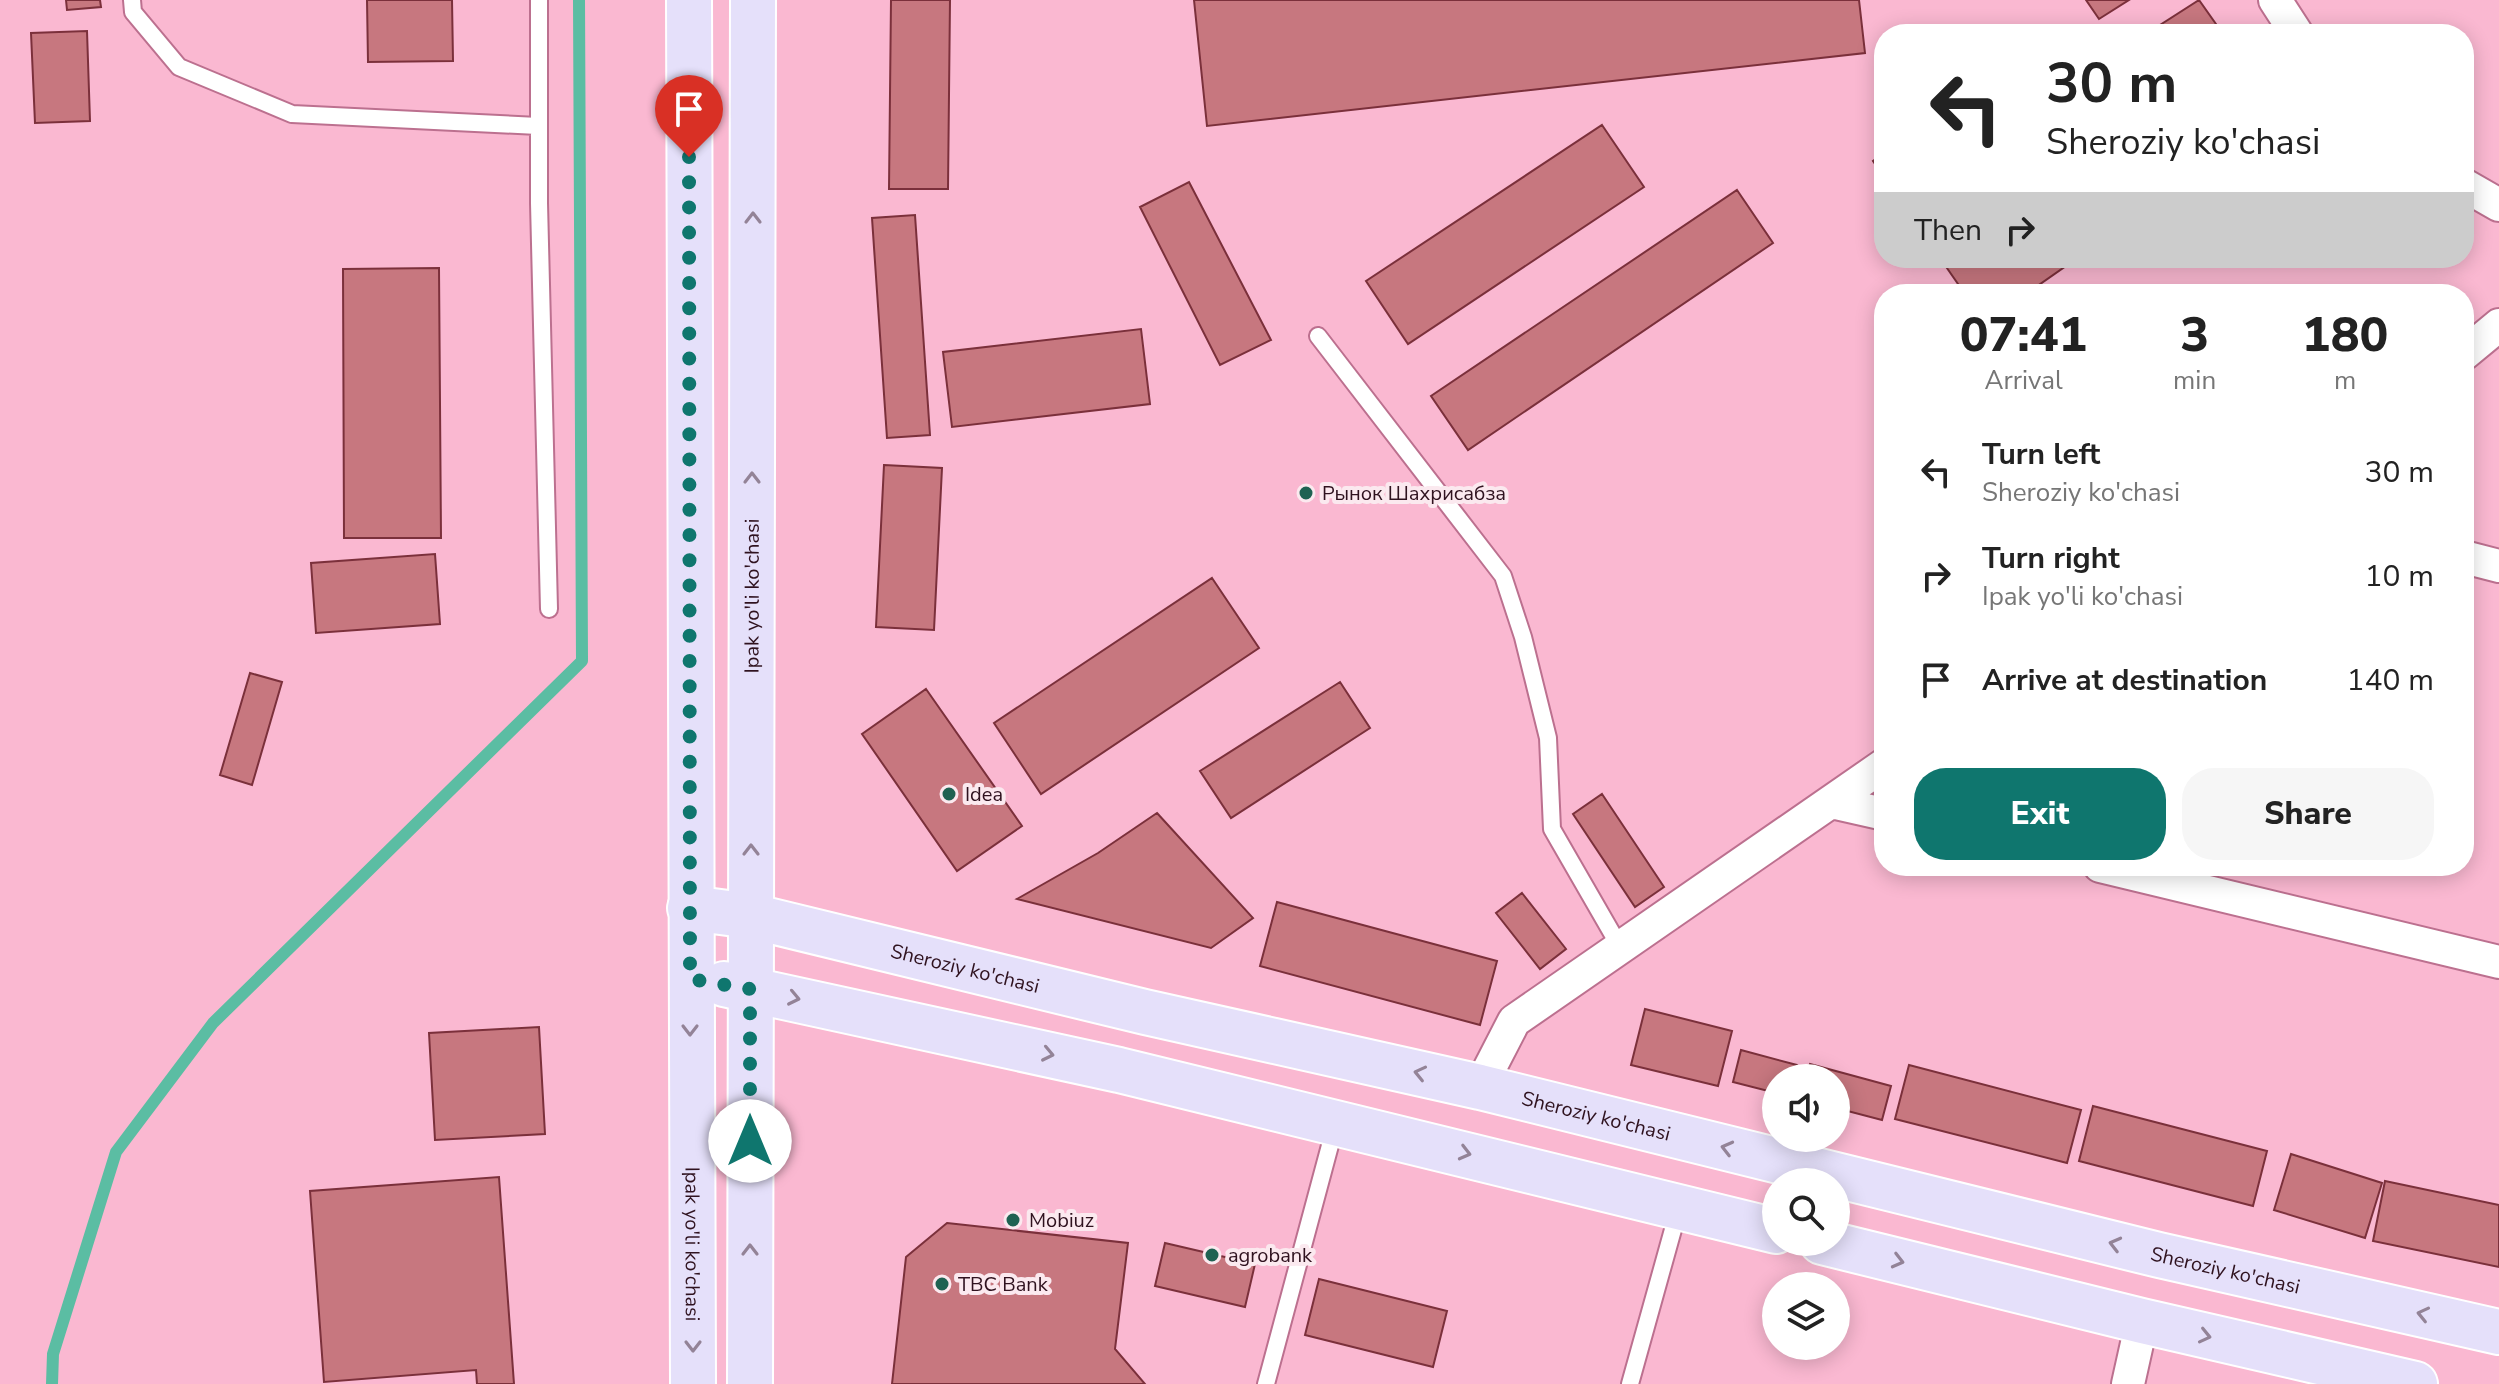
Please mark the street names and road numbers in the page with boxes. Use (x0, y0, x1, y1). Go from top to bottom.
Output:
street label: Ipak yo'li ko'chasi (738, 519, 765, 673)
street label: Sheroziy ko'chasi (888, 937, 1042, 999)
street label: Sheroziy ko'chasi (1519, 1084, 1673, 1147)
street label: Ipak yo'li ko'chasi (679, 1167, 706, 1321)
street label: Sheroziy ko'chasi (2148, 1240, 2303, 1300)

